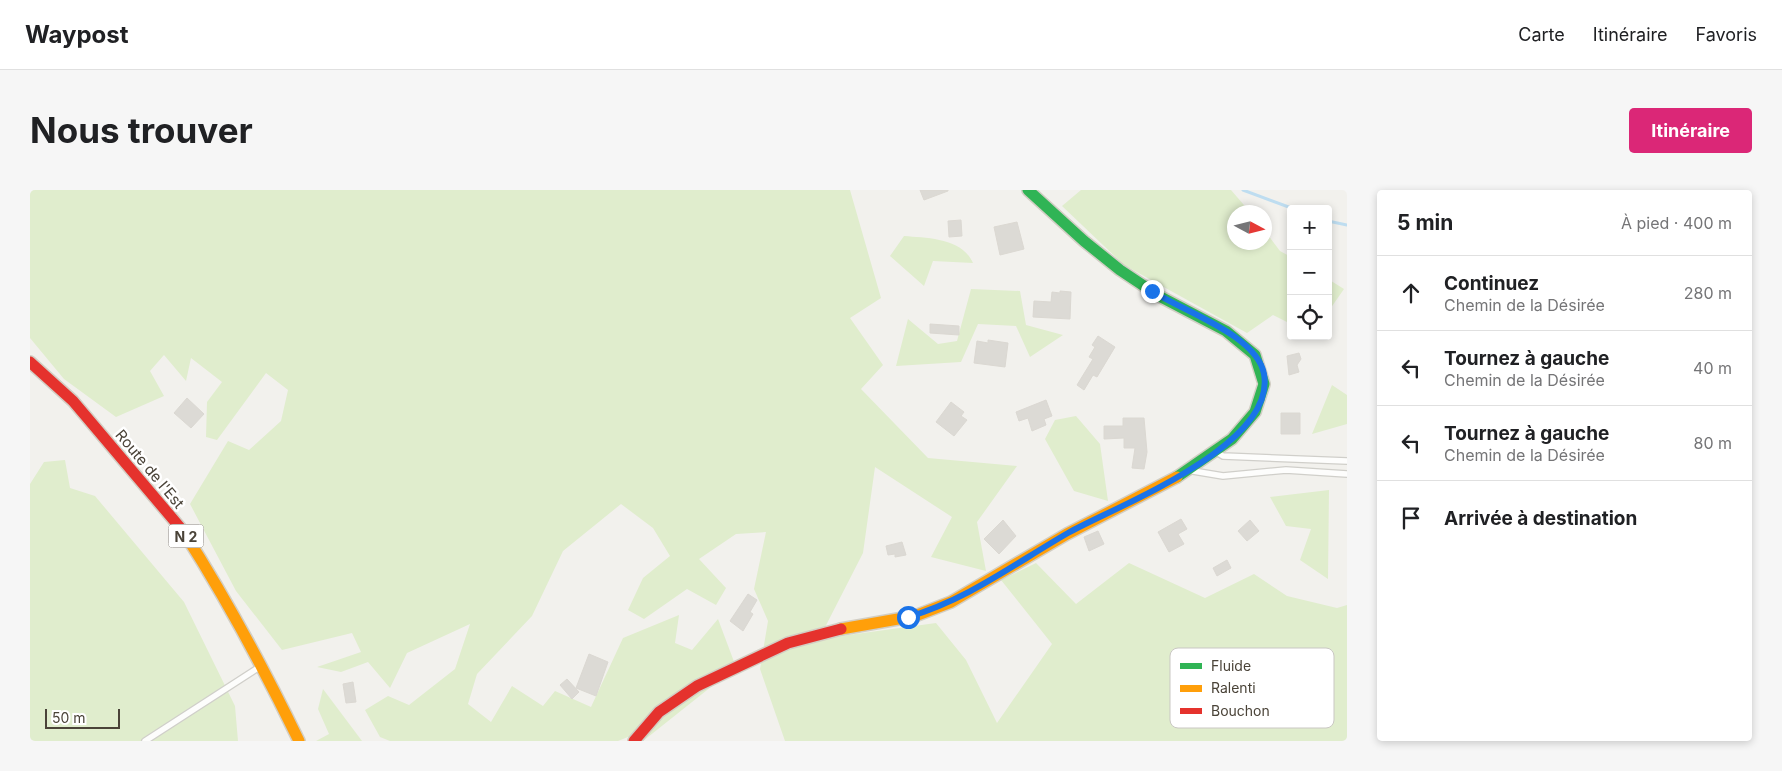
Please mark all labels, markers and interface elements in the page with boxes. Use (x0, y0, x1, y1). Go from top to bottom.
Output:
text: Waypost (25, 20, 129, 49)
text: Carte (1518, 24, 1565, 45)
text: Itinéraire (1593, 24, 1667, 45)
text: Favoris (1695, 24, 1757, 45)
button: Itinéraire (1629, 108, 1752, 153)
text: Nous trouver (30, 109, 253, 151)
north arrow (1227, 205, 1272, 250)
map controls (1287, 205, 1332, 340)
button: + (1287, 205, 1332, 250)
text: 5 min (1397, 210, 1453, 235)
text: À pied · 400 m (1621, 213, 1732, 233)
button: − (1287, 250, 1332, 295)
text: Continuez (1444, 272, 1539, 295)
icon: ahead (1397, 279, 1425, 307)
route end (1141, 280, 1164, 303)
text: 280 m (1684, 283, 1732, 303)
button: locate (1287, 295, 1332, 340)
text: Chemin de la Désirée (1444, 295, 1605, 315)
text: Tournez à gauche (1444, 347, 1609, 370)
icon: left (1397, 354, 1425, 382)
text: 40 m (1693, 358, 1732, 378)
text: Chemin de la Désirée (1444, 370, 1605, 390)
text: Tournez à gauche (1444, 422, 1609, 445)
street label: Route de l'Est (111, 426, 189, 512)
icon: left (1397, 429, 1425, 457)
text: 80 m (1693, 433, 1732, 453)
text: Chemin de la Désirée (1444, 445, 1605, 465)
icon: arrive (1397, 504, 1425, 532)
text: Arrivée à destination (1444, 507, 1637, 530)
road number: N 2 (168, 524, 204, 548)
route start (897, 606, 920, 629)
legend (1170, 648, 1334, 728)
text: Fluide (1211, 657, 1251, 674)
text: Ralenti (1211, 679, 1256, 696)
text: Bouchon (1211, 702, 1270, 719)
scale bar (45, 706, 120, 729)
text: 50 m (52, 709, 86, 726)

